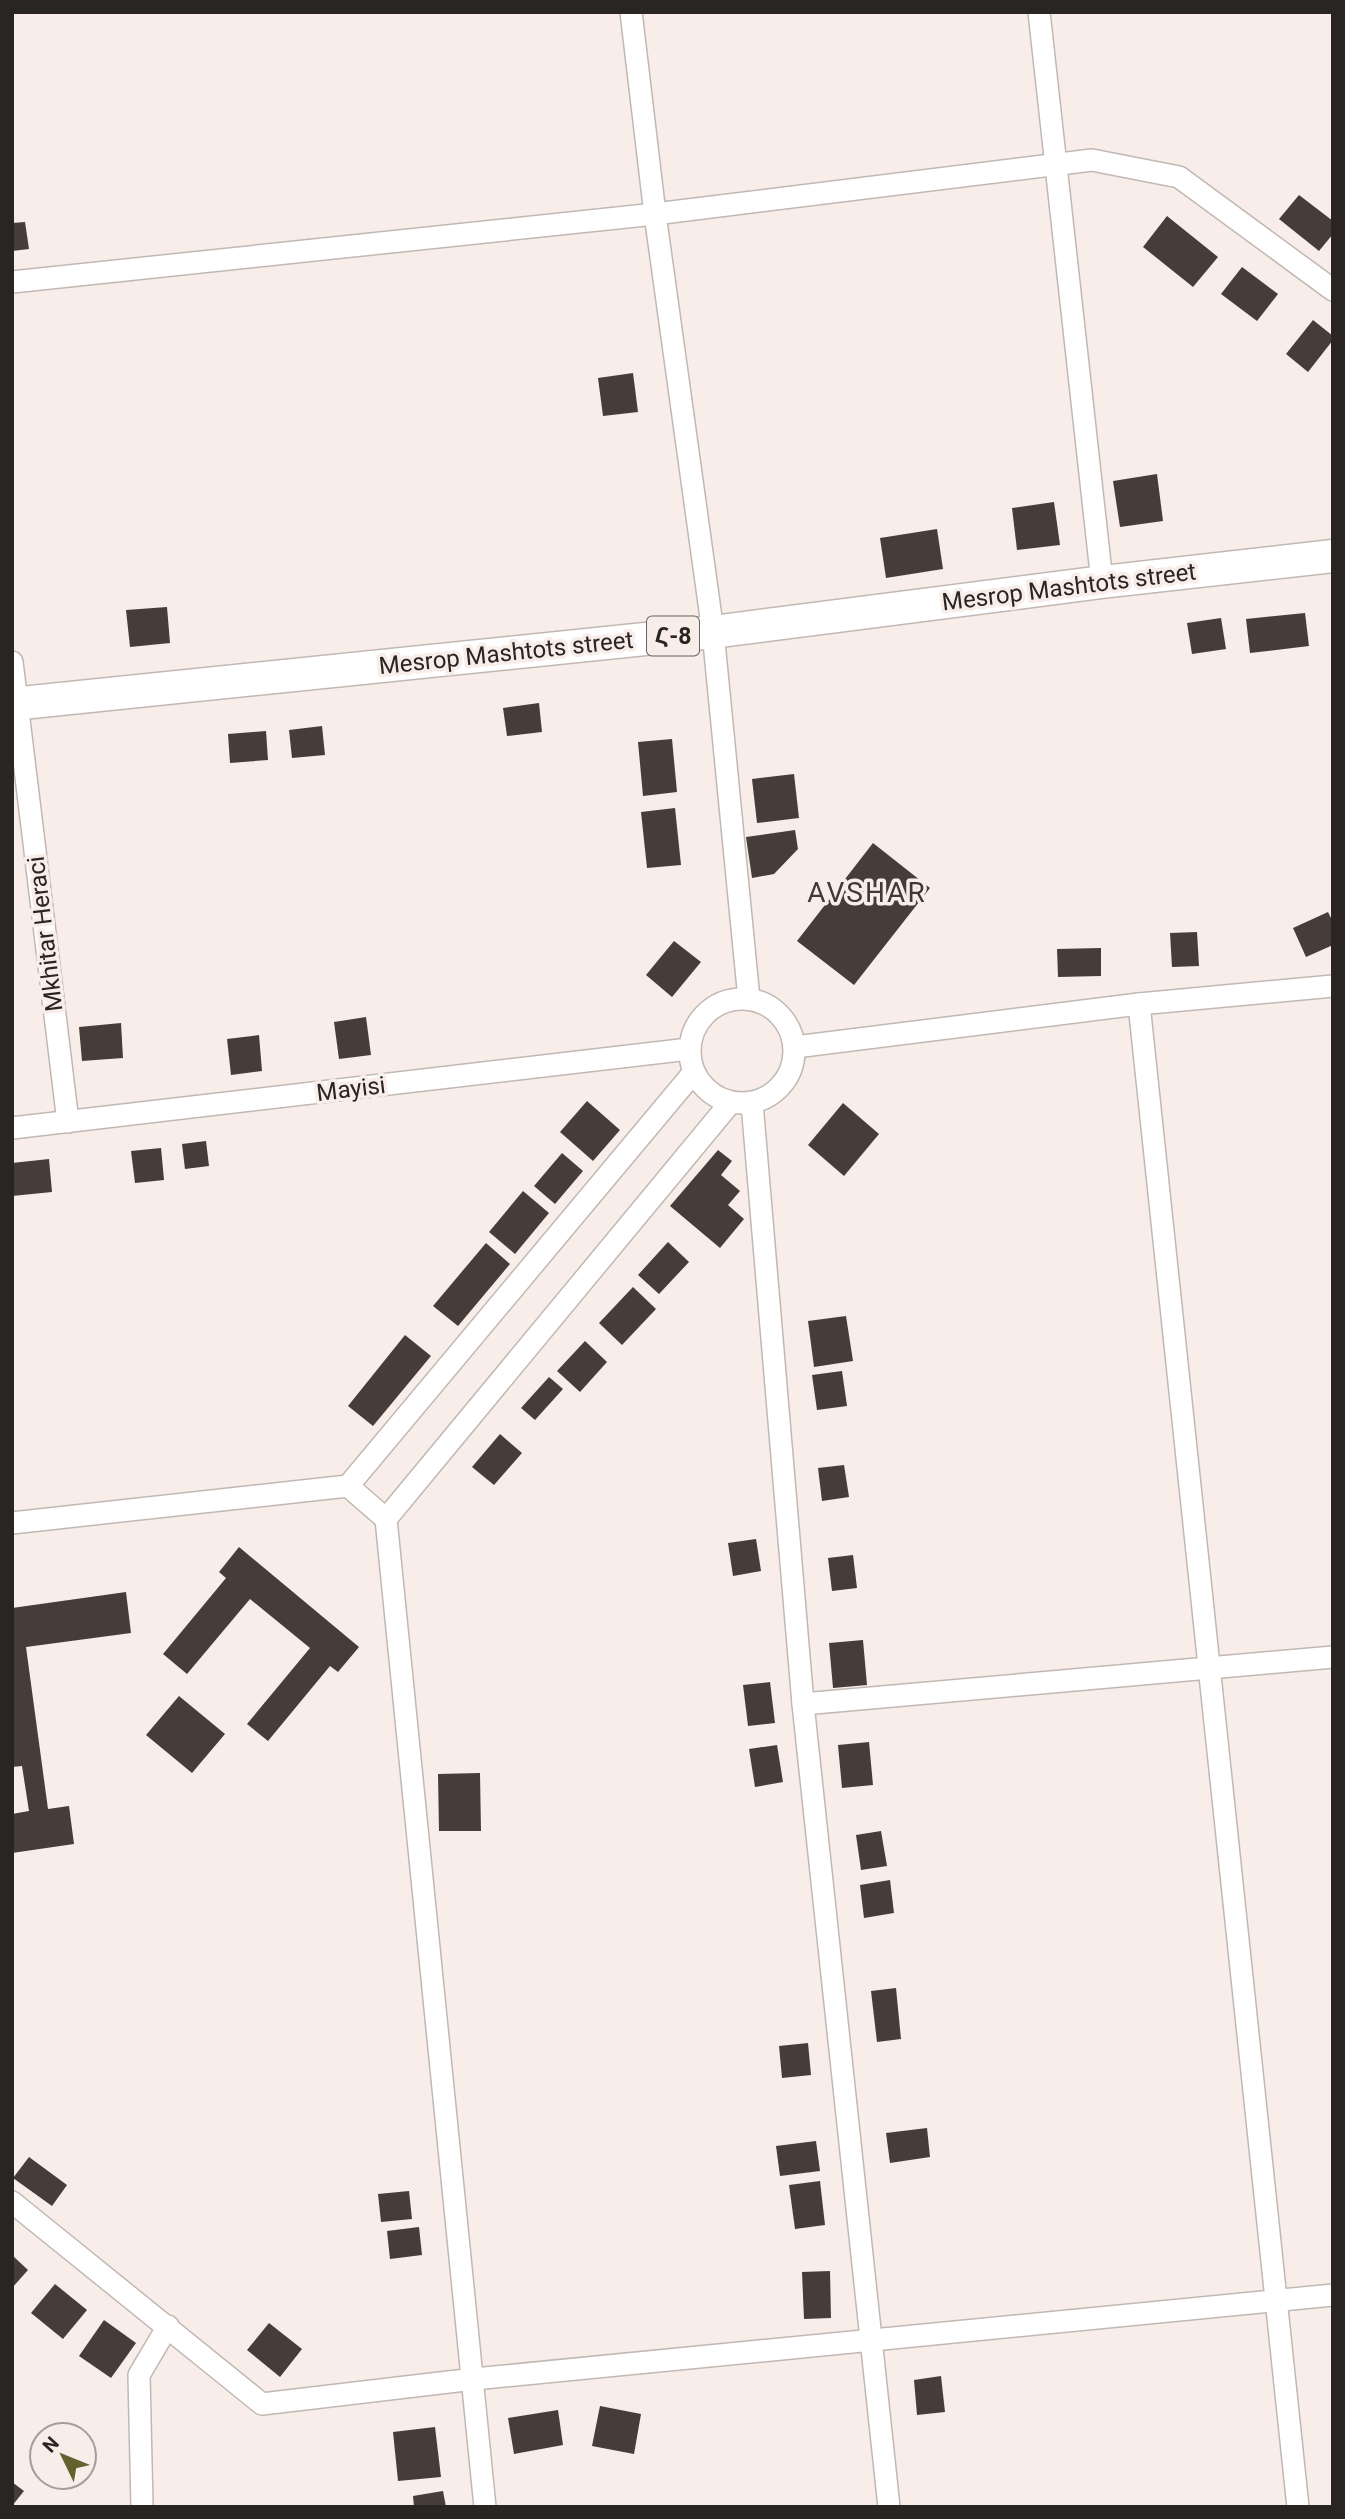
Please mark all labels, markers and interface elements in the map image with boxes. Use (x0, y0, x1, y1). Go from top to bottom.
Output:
street label: Mesrop Mashtots street (940, 558, 1198, 616)
road number: Հ-8 (647, 616, 699, 656)
street label: Mesrop Mashtots street (377, 626, 635, 680)
street label: Mkhitar Heraci (22, 855, 68, 1013)
district label: AVSHAR (807, 876, 927, 909)
street label: Mayisi (315, 1071, 387, 1107)
north arrow (28, 2421, 98, 2491)
text: N (38, 2432, 64, 2457)

